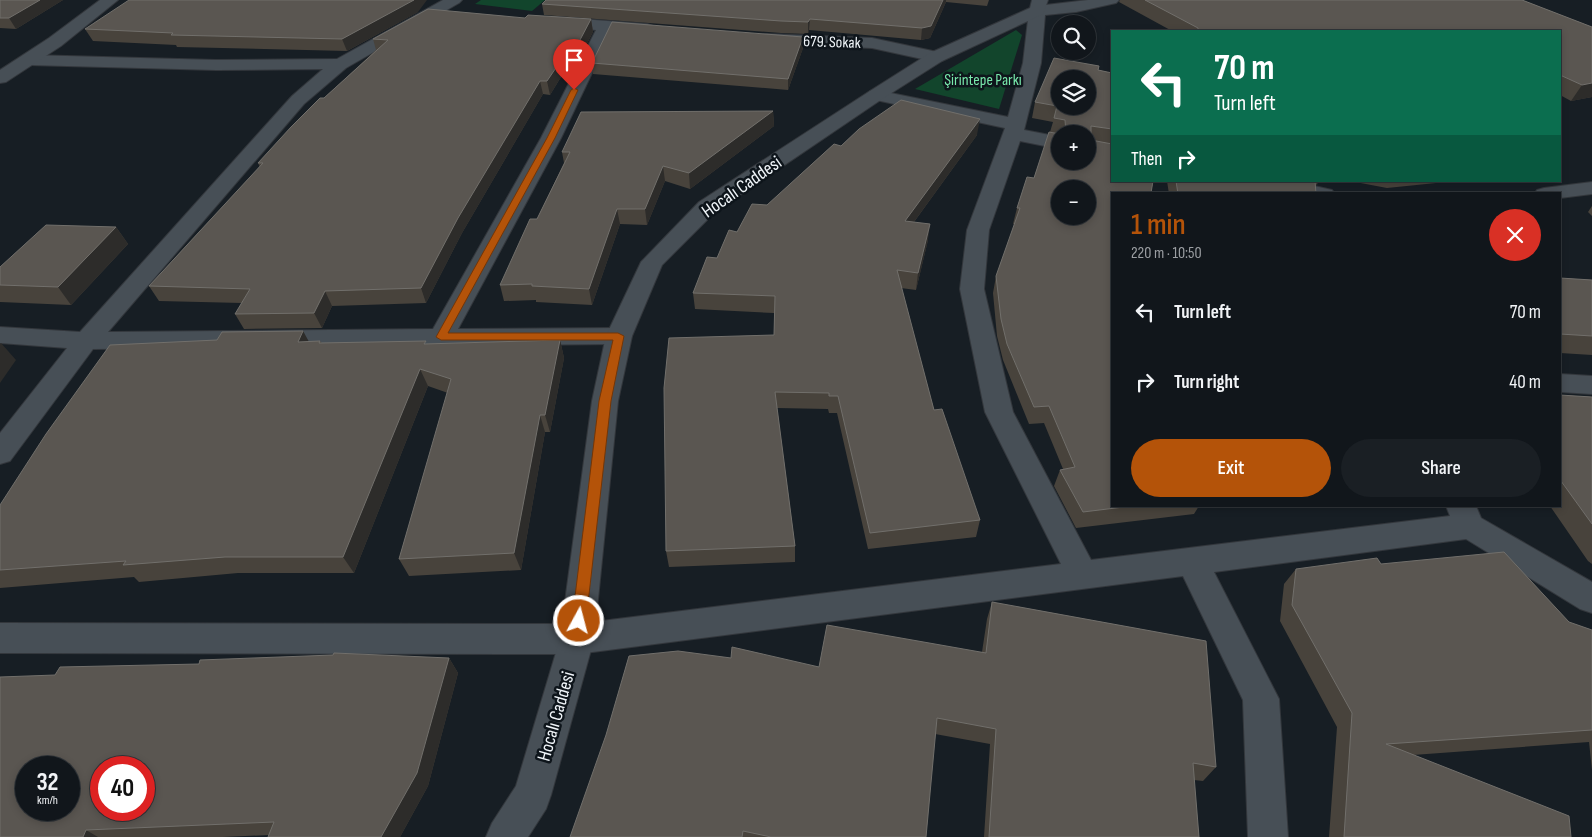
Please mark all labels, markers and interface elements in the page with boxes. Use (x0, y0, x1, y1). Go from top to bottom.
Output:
map controls (1051, 15, 1096, 225)
button: search (1051, 15, 1096, 60)
street label: 679. Sokak (803, 32, 861, 53)
pin (553, 39, 595, 90)
icon: arrive (560, 46, 588, 74)
text: 70 m (1214, 47, 1274, 90)
icon: left (1131, 50, 1196, 115)
button: layers (1051, 70, 1096, 115)
park label: Şirintepe Parkı (944, 71, 1022, 90)
text: Turn left (1214, 90, 1276, 117)
button: + (1051, 125, 1096, 170)
icon: right (1172, 145, 1200, 173)
text: Then (1131, 148, 1162, 171)
street label: Hocalı Caddesi (697, 151, 786, 223)
button: − (1051, 180, 1096, 225)
text: 1 min (1131, 207, 1186, 243)
button: close (1489, 209, 1541, 261)
text: 220 m · 10:50 (1131, 244, 1202, 263)
icon: left (1131, 298, 1159, 326)
text: Turn left (1174, 301, 1231, 324)
text: 70 m (1510, 301, 1541, 324)
icon: right (1131, 368, 1159, 396)
text: Turn right (1174, 371, 1239, 394)
text: 40 m (1509, 371, 1541, 394)
button: Exit (1131, 439, 1331, 497)
button: Share (1341, 439, 1541, 497)
position arrow (552, 594, 604, 646)
street label: Hocalı Caddesi (533, 669, 580, 764)
speed limit sign: 40 (90, 756, 155, 821)
text: 32 (36, 767, 59, 798)
text: km/h (37, 793, 58, 808)

